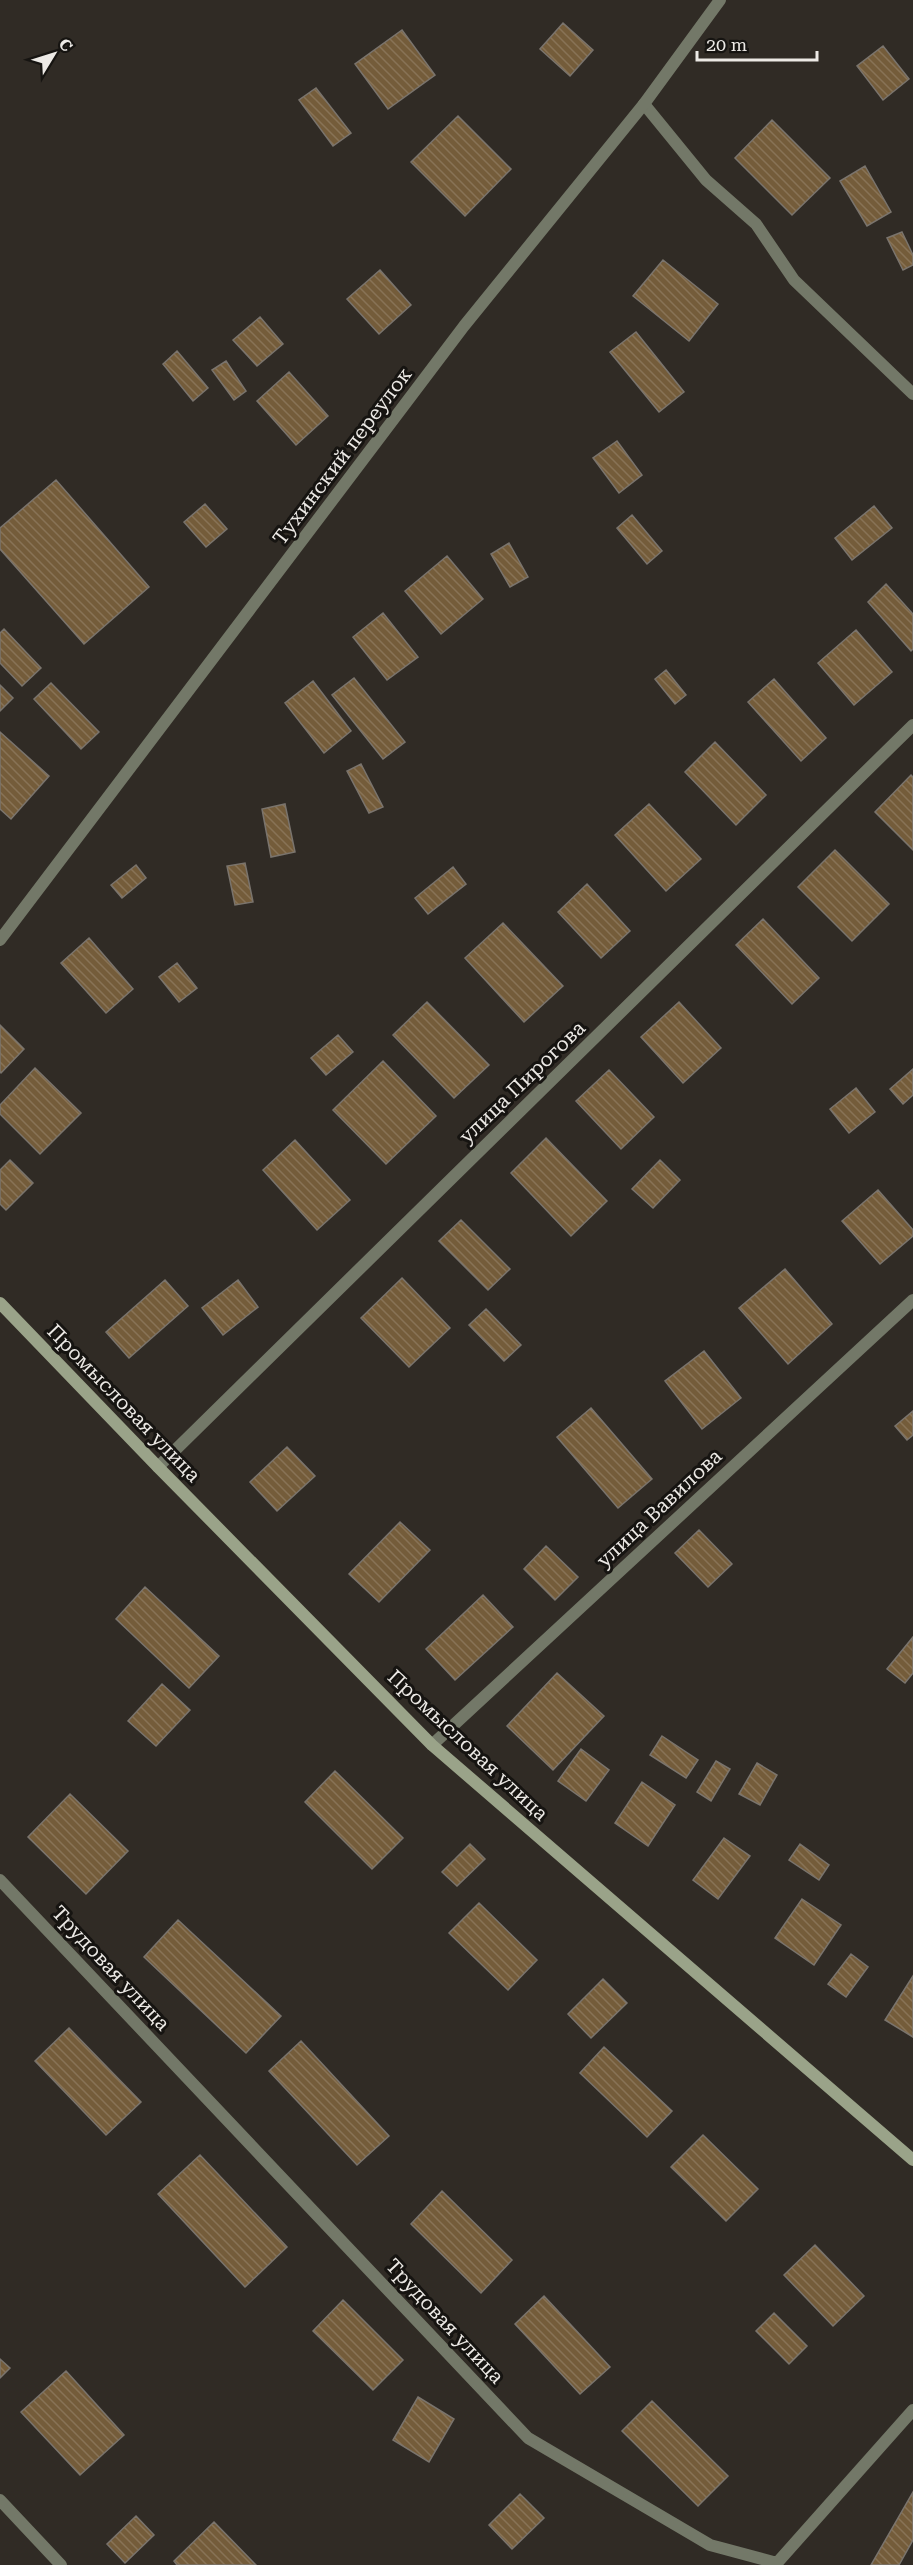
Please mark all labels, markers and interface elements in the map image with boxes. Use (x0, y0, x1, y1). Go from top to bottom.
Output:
north arrow (24, 24, 84, 84)
scale bar (697, 24, 817, 62)
text: 20 m (706, 34, 747, 55)
text: С (54, 35, 76, 55)
street label: Тухинский переулок (267, 362, 417, 549)
street label: улица Пирогова (454, 1016, 590, 1148)
street label: Промысловая улица (42, 1319, 206, 1487)
street label: улица Вавилова (591, 1444, 727, 1572)
street label: Промысловая улица (383, 1664, 553, 1826)
street label: Трудовая улица (47, 1901, 175, 2036)
street label: Трудовая улица (381, 2254, 509, 2389)

